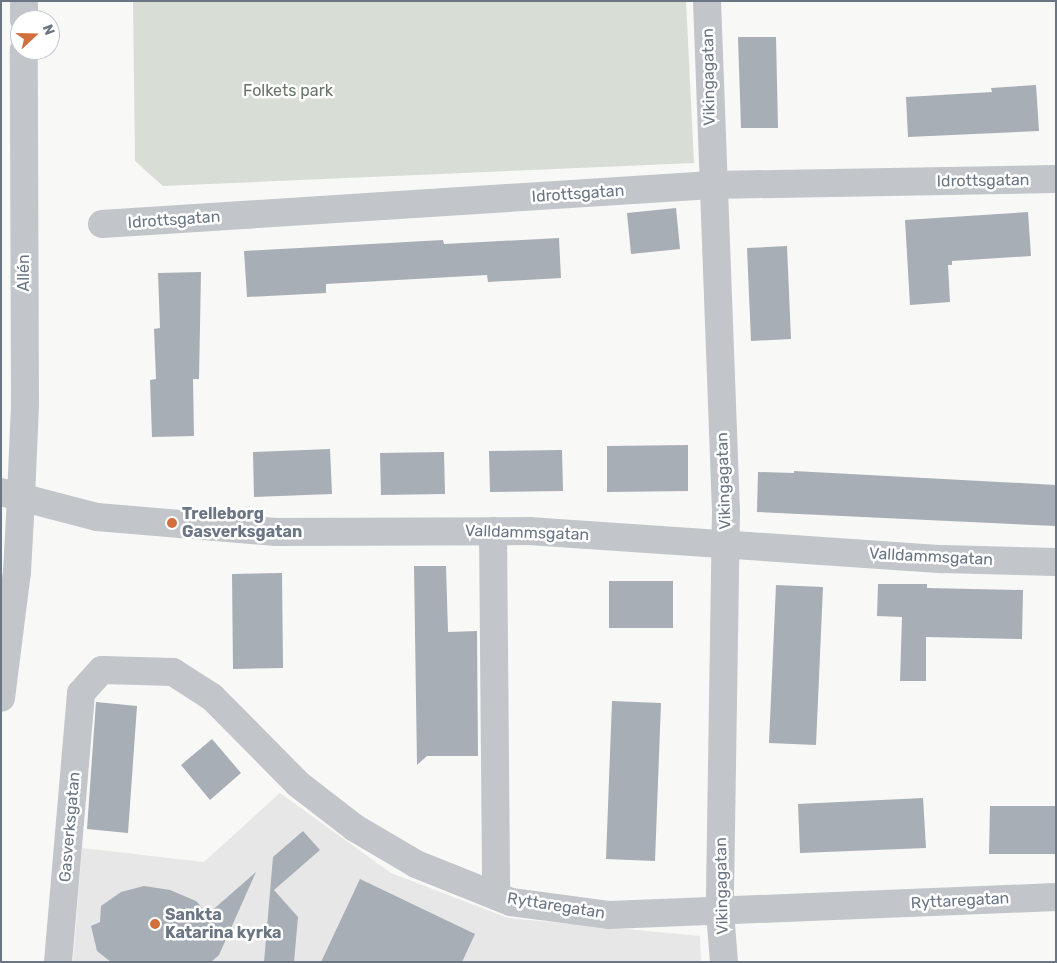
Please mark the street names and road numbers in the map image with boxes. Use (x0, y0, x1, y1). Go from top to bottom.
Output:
street label: Vikingagatan (699, 28, 719, 126)
street label: Idrottsgatan (936, 171, 1030, 191)
street label: Idrottsgatan (531, 181, 625, 207)
street label: Idrottsgatan (127, 207, 221, 233)
street label: Allén (14, 254, 34, 292)
street label: Vikingagatan (713, 432, 735, 530)
street label: Valldammsgatan (465, 521, 589, 545)
street label: Valldammsgatan (868, 544, 994, 570)
street label: Gasverksgatan (56, 771, 84, 883)
street label: Vikingagatan (712, 837, 732, 935)
street label: Ryttaregatan (506, 889, 606, 923)
street label: Ryttaregatan (910, 889, 1010, 913)

